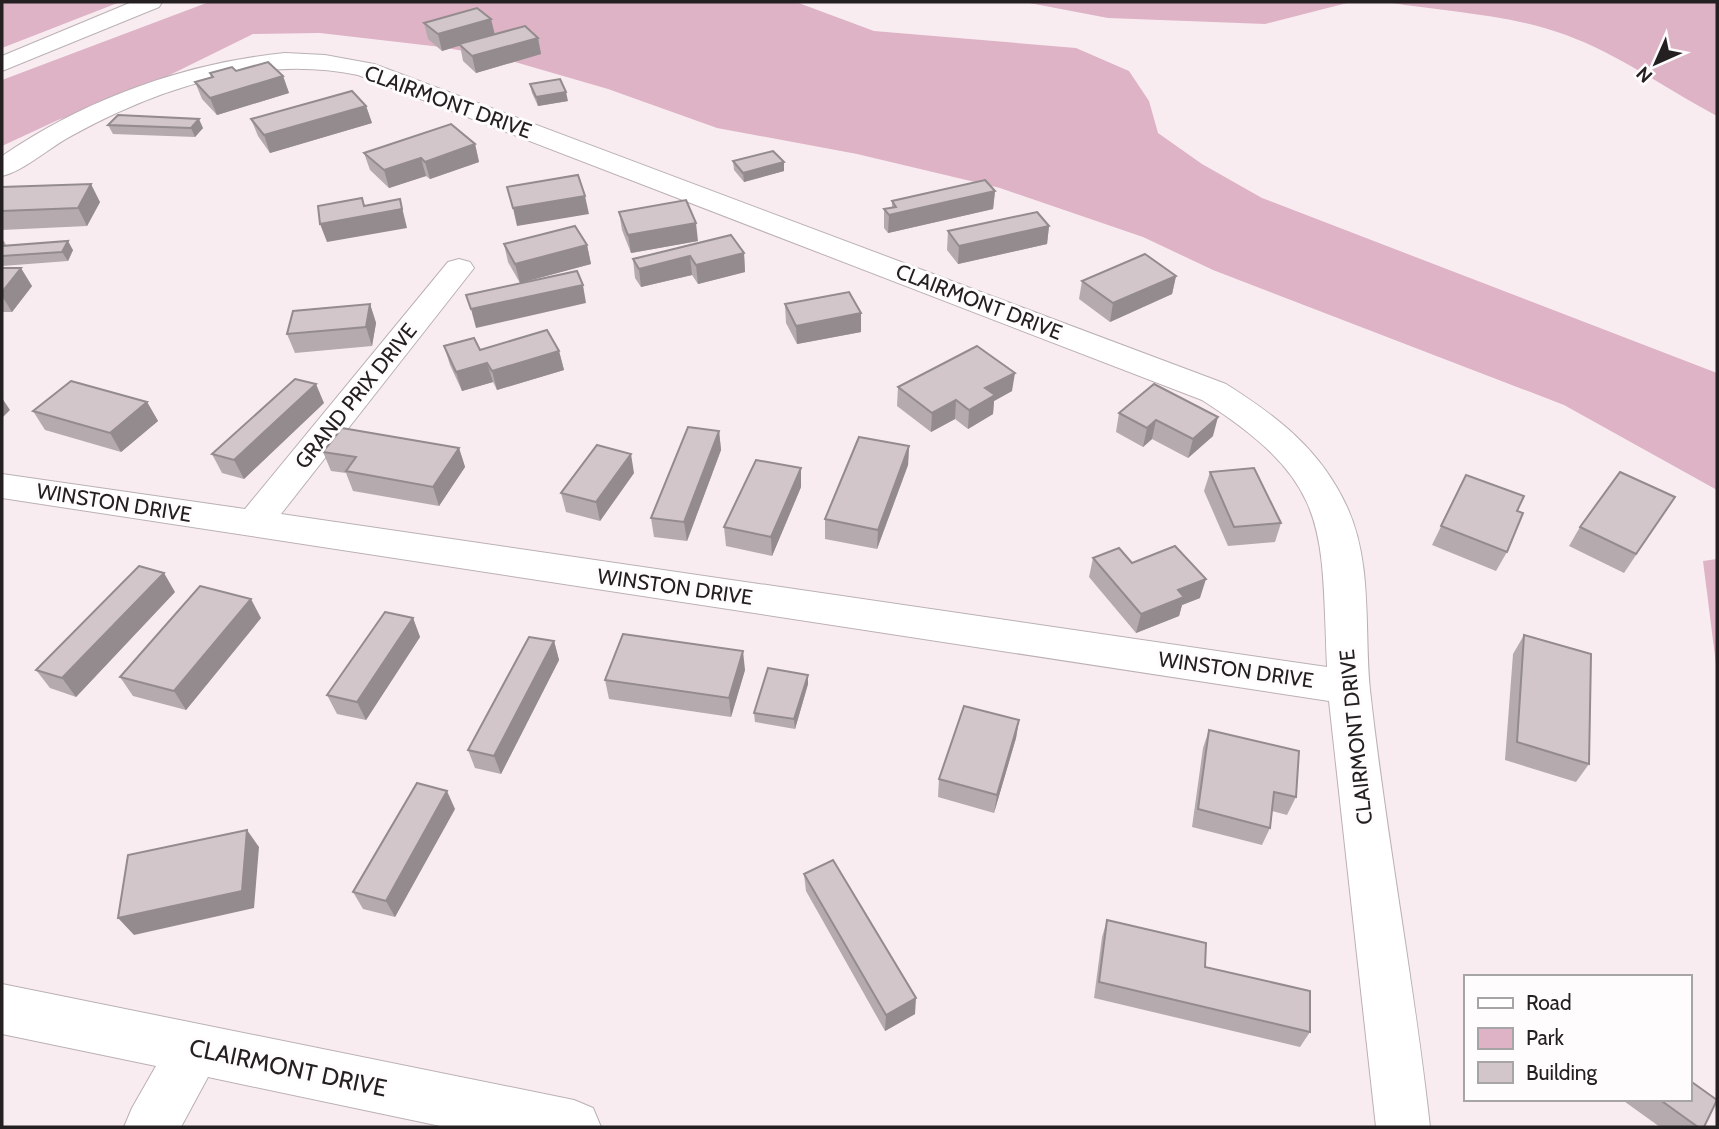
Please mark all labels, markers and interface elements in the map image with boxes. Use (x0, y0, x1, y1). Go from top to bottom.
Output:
north arrow (1621, 28, 1691, 98)
street label: CLAIRMONT DRIVE (361, 60, 535, 143)
text: N (1631, 62, 1657, 88)
street label: CLAIRMONT DRIVE (893, 258, 1066, 345)
street label: GRAND PRIX DRIVE (289, 318, 422, 473)
street label: WINSTON DRIVE (35, 478, 193, 527)
street label: WINSTON DRIVE (596, 563, 754, 610)
street label: WINSTON DRIVE (1157, 646, 1315, 693)
street label: CLAIRMONT DRIVE (1334, 648, 1377, 826)
legend (1464, 975, 1691, 1101)
text: Road (1526, 990, 1572, 1015)
text: Park (1526, 1025, 1564, 1050)
street label: CLAIRMONT DRIVE (187, 1032, 389, 1103)
text: Building (1526, 1060, 1598, 1085)

